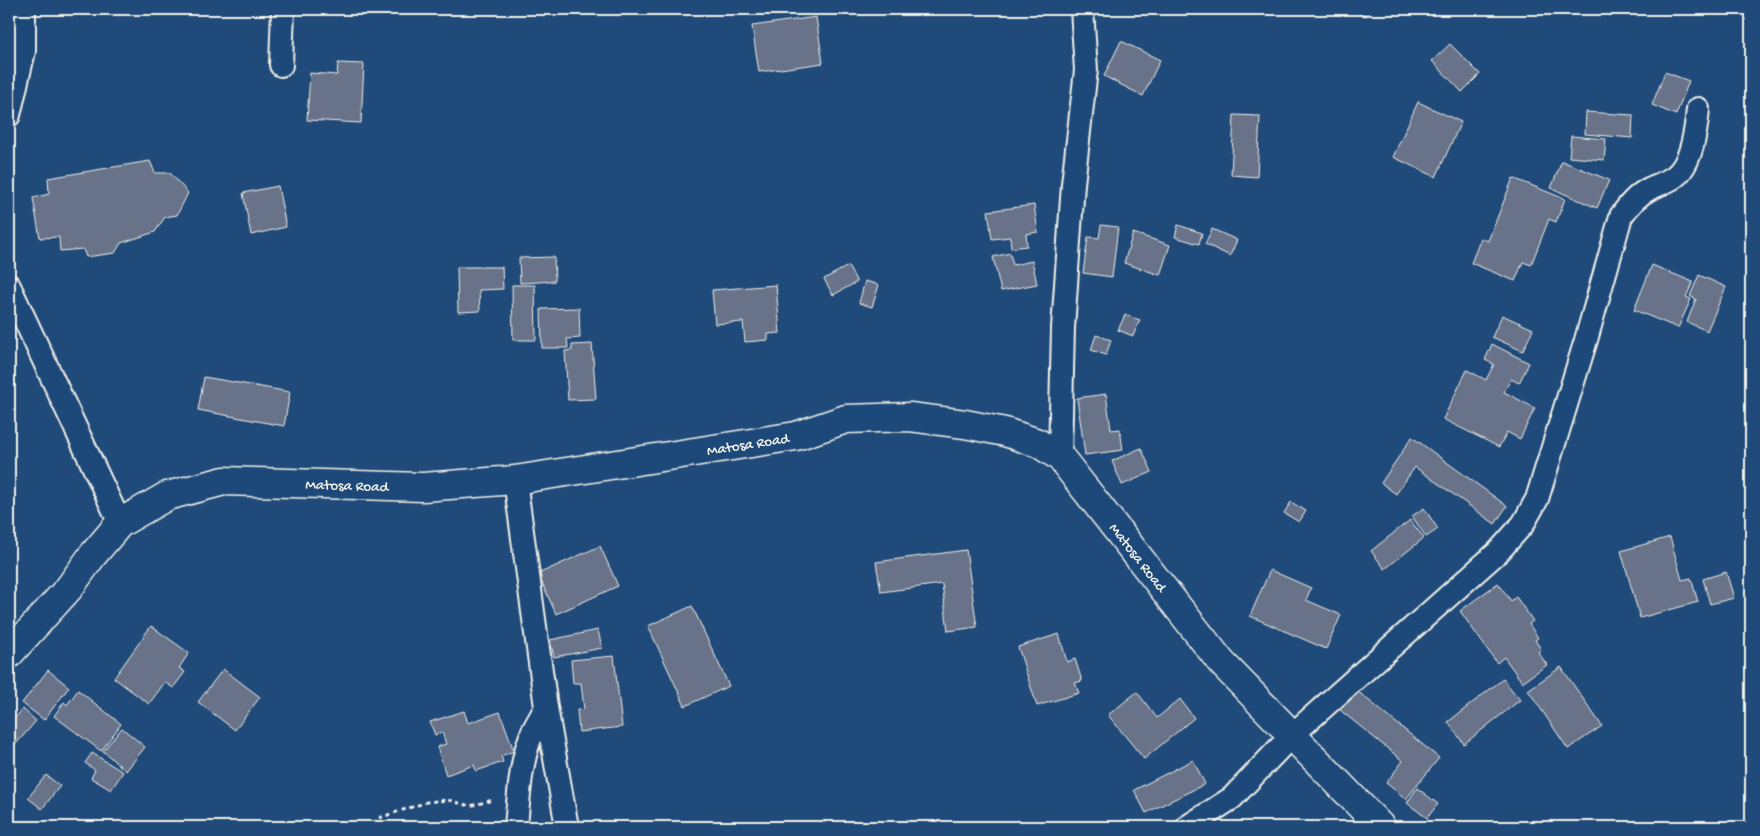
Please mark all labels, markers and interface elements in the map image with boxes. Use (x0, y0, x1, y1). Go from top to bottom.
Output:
street label: Matosa Road (706, 430, 792, 461)
street label: Matosa Road (305, 476, 390, 497)
street label: Matosa Road (1104, 520, 1170, 597)

